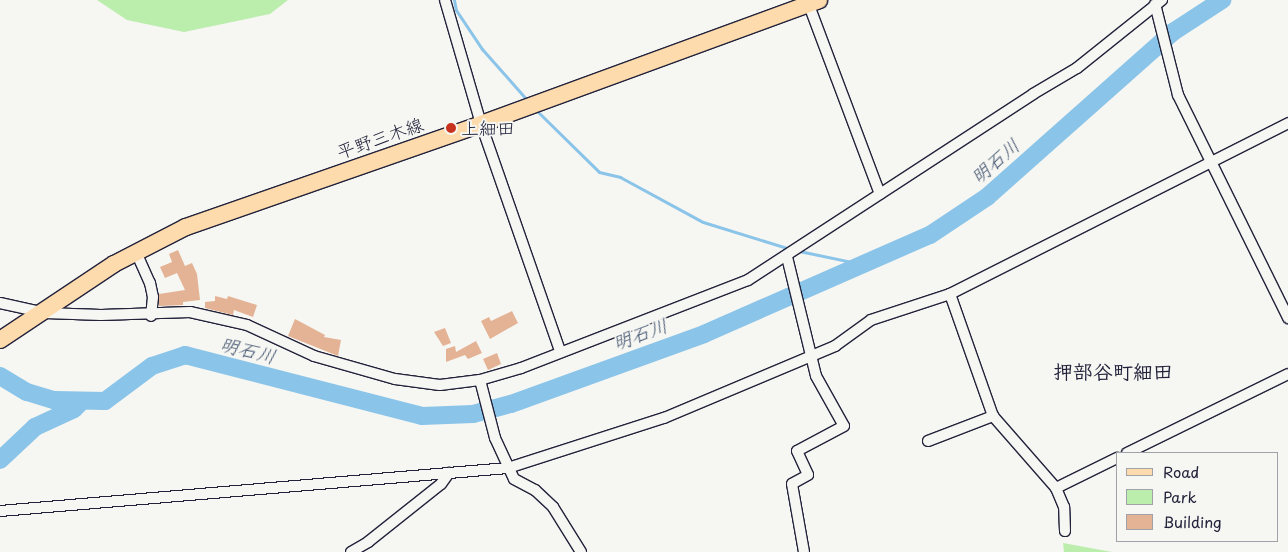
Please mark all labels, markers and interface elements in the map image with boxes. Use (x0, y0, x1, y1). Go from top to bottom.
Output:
street label: 平野三木線 (334, 113, 426, 163)
place label: 上細田 (461, 117, 515, 139)
marker: 上細田 (445, 122, 457, 134)
water label: 明石川 (966, 134, 1024, 188)
water label: 明石川 (609, 314, 671, 354)
water label: 明石川 (218, 332, 278, 368)
district label: 押部谷町細田 (1053, 359, 1173, 383)
legend (1116, 452, 1278, 542)
text: Road (1163, 460, 1199, 483)
text: Park (1163, 485, 1197, 508)
text: Building (1163, 510, 1222, 533)

